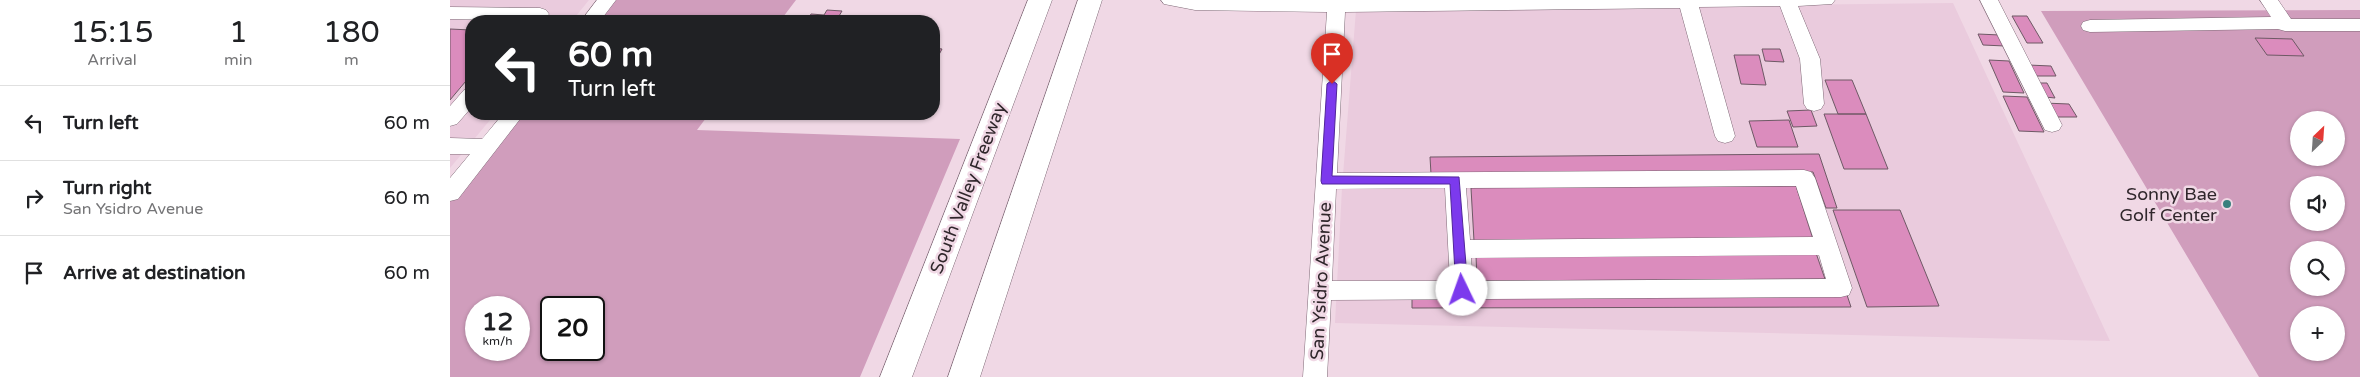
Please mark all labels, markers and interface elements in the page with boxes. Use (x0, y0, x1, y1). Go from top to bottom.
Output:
text: 15:15 (70, 14, 154, 51)
text: 1 (229, 14, 248, 51)
text: 180 (323, 14, 380, 51)
pin (1311, 33, 1353, 84)
text: 60 m (568, 34, 653, 76)
icon: left (485, 35, 550, 100)
icon: arrive (1318, 40, 1346, 68)
text: Arrival (87, 50, 137, 70)
text: min (224, 50, 253, 70)
text: m (344, 50, 359, 70)
text: Turn left (568, 76, 656, 102)
street label: South Valley Freeway (925, 99, 1011, 277)
icon: left (20, 109, 48, 137)
north arrow (2290, 111, 2345, 166)
map controls (2290, 111, 2345, 361)
text: Turn left (63, 112, 139, 134)
text: 60 m (384, 112, 430, 134)
button: sound (2290, 176, 2345, 231)
text: Turn right (63, 177, 151, 199)
place label: Sonny Bae Golf Center (2119, 183, 2217, 226)
icon: right (20, 184, 48, 212)
text: 60 m (384, 187, 430, 209)
marker: Sonny Bae Golf Center (2221, 198, 2233, 210)
text: San Ysidro Avenue (63, 199, 203, 219)
street label: San Ysidro Avenue (1306, 202, 1336, 360)
button: search (2290, 241, 2345, 296)
icon: arrive (20, 259, 48, 287)
text: Arrive at destination (63, 262, 246, 284)
text: 60 m (384, 262, 430, 284)
position arrow (1435, 263, 1487, 315)
speed limit sign: 20 (540, 296, 605, 361)
button: + (2290, 306, 2345, 361)
text: 12 (482, 307, 513, 337)
text: km/h (482, 334, 513, 348)

